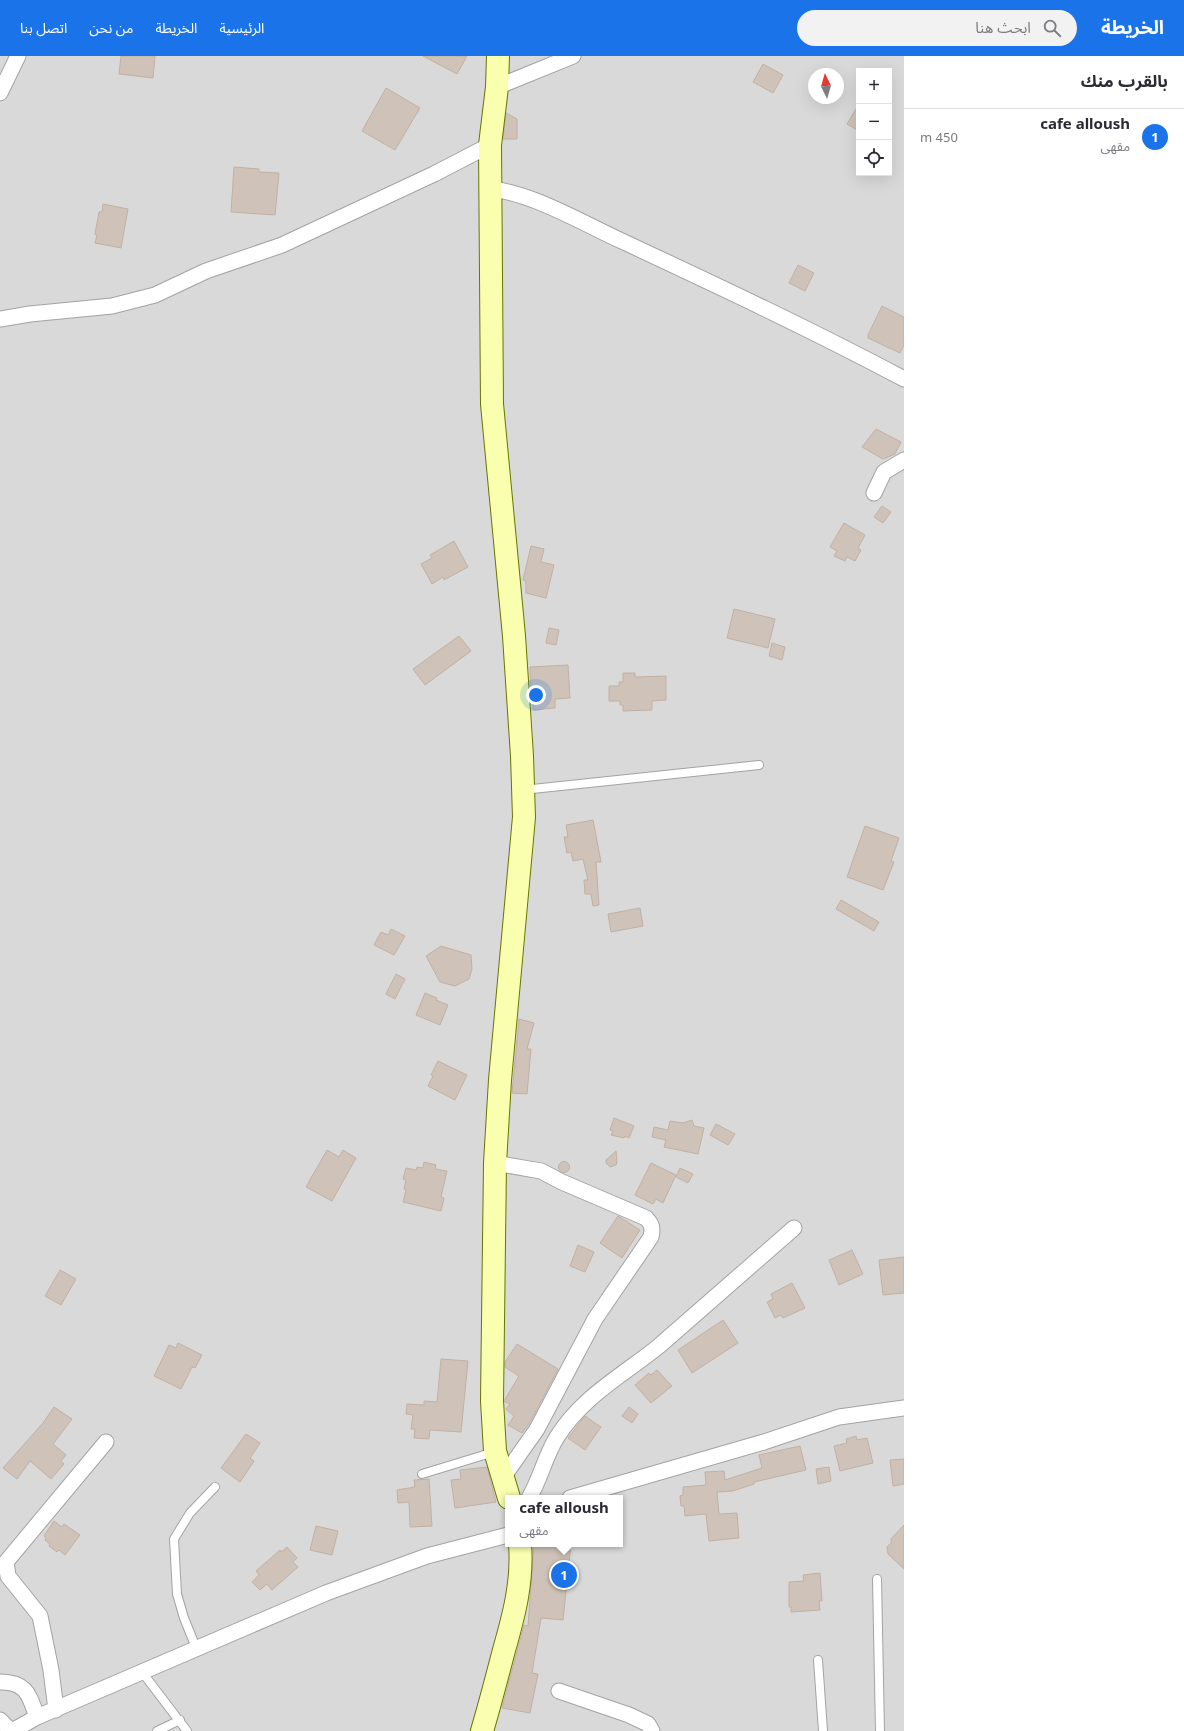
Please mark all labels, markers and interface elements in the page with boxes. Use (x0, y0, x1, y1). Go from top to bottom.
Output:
search box (797, 10, 1077, 46)
text: الخريطة (1101, 14, 1164, 40)
text: ابحث هنا (975, 17, 1031, 37)
icon: search (1041, 17, 1063, 39)
text: اتصل بنا (20, 18, 67, 37)
text: من نحن (89, 18, 133, 37)
text: الخريطة (155, 18, 197, 37)
text: الرئيسية (219, 18, 264, 37)
north arrow (808, 68, 844, 104)
map controls (856, 68, 892, 176)
button: + (856, 68, 892, 104)
text: بالقرب منك (1081, 69, 1168, 92)
button: − (856, 104, 892, 140)
text: cafe alloush (1040, 113, 1130, 133)
text: 450 m (920, 128, 958, 146)
text: 1 (1151, 128, 1159, 146)
text: مقهى (1101, 137, 1130, 155)
button: locate (856, 140, 892, 176)
your location (526, 685, 546, 705)
popup (505, 1495, 623, 1547)
text: cafe alloush (519, 1497, 609, 1517)
text: مقهى (519, 1521, 549, 1539)
pin: 1 (551, 1560, 577, 1590)

